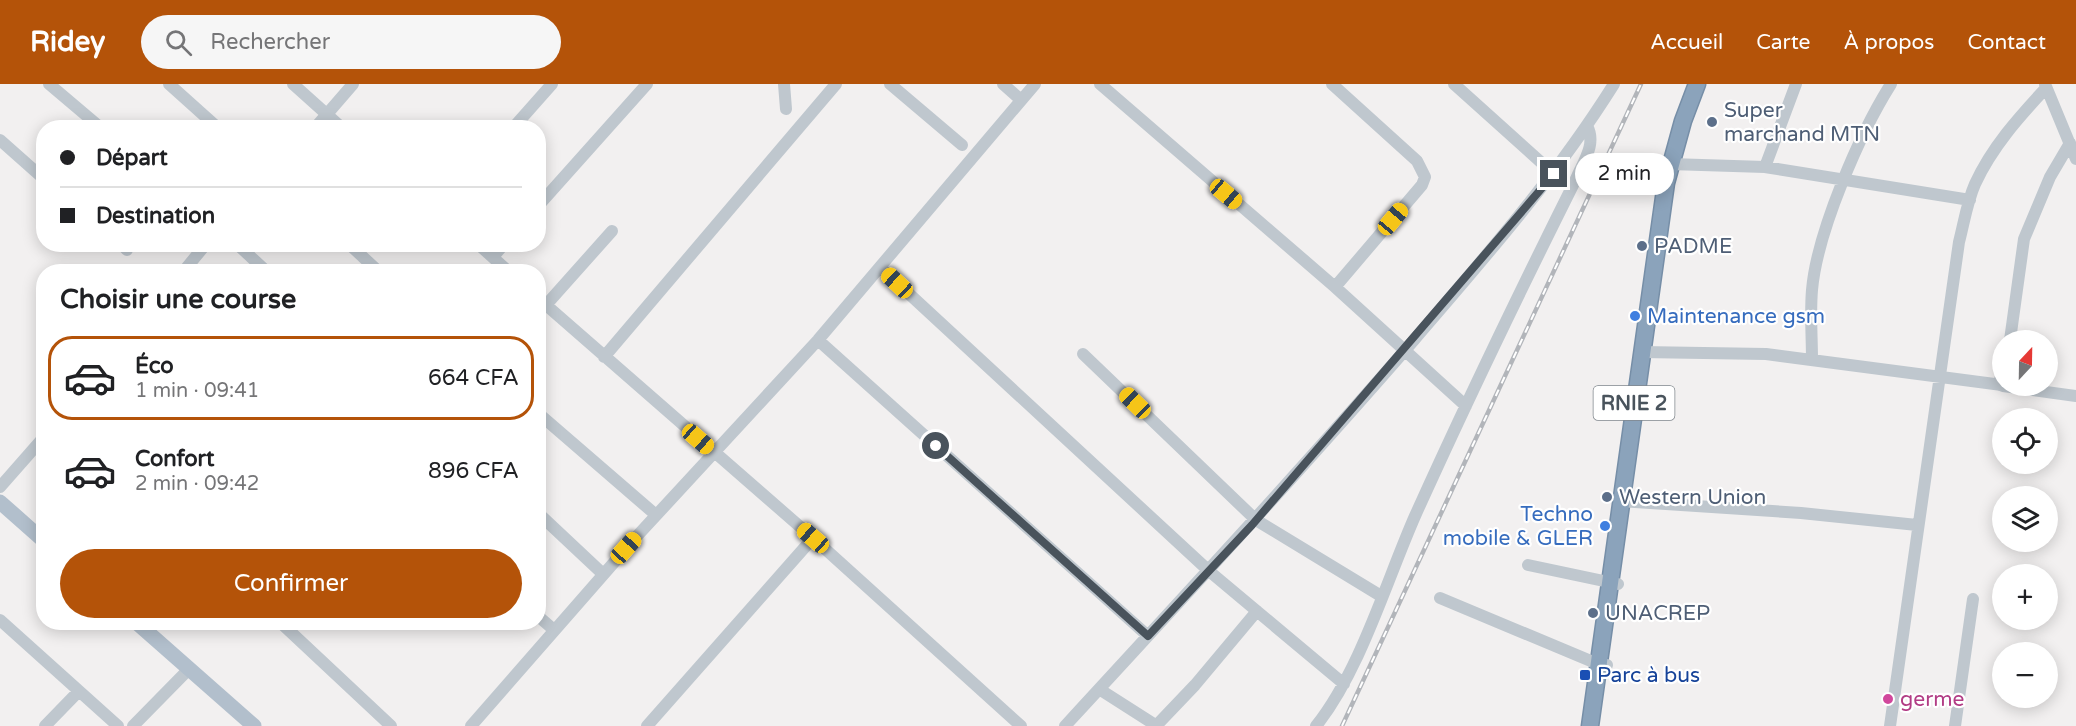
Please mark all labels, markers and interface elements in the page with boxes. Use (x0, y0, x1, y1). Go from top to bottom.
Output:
search box (141, 15, 561, 69)
text: Ridey (30, 25, 105, 59)
icon: search (162, 26, 195, 59)
text: Rechercher (210, 29, 330, 55)
text: Accueil (1650, 30, 1723, 55)
text: Carte (1756, 30, 1810, 55)
text: À propos (1843, 30, 1934, 55)
text: Contact (1967, 30, 2046, 55)
place label: Super marchand MTN (1724, 98, 1880, 147)
marker: Super marchand MTN (1705, 115, 1719, 129)
text: Départ (96, 145, 168, 171)
callout: 2 min (1575, 153, 1674, 195)
route end (1540, 160, 1567, 187)
text: 2 min (1598, 162, 1651, 186)
car (1206, 176, 1246, 212)
car (1375, 199, 1411, 239)
text: Destination (96, 203, 215, 229)
place label: PADME (1654, 234, 1732, 259)
marker: PADME (1635, 239, 1649, 253)
car (878, 264, 916, 302)
text: Choisir une course (60, 283, 296, 316)
place label: Maintenance gsm (1647, 304, 1825, 329)
marker: Maintenance gsm (1628, 309, 1642, 323)
north arrow (1992, 330, 2058, 396)
map controls (1992, 330, 2058, 708)
icon: car (63, 351, 117, 405)
text: Éco (135, 353, 174, 379)
text: 664 CFA (428, 365, 519, 391)
text: 1 min · 09:41 (135, 379, 259, 403)
car (1116, 384, 1154, 422)
road number: RNIE 2 (1594, 386, 1674, 420)
button: locate (1992, 408, 2058, 474)
car (679, 420, 717, 458)
route start (922, 432, 949, 459)
icon: car (63, 444, 117, 498)
text: Confort (135, 446, 214, 472)
text: 896 CFA (428, 458, 519, 484)
text: 2 min · 09:42 (135, 472, 259, 496)
place label: Western Union (1619, 485, 1766, 510)
button: layers (1992, 486, 2058, 552)
marker: Western Union (1600, 490, 1614, 504)
place label: Techno mobile & GLER (1443, 502, 1593, 551)
car (794, 519, 832, 557)
marker: Techno mobile & GLER (1598, 519, 1612, 533)
car (607, 529, 645, 567)
button: Confirmer (60, 549, 522, 618)
button: + (1992, 564, 2058, 630)
place label: UNACREP (1605, 601, 1710, 626)
marker: UNACREP (1586, 606, 1600, 620)
button: − (1992, 642, 2058, 708)
place label: Parc à bus (1597, 663, 1700, 688)
marker: Parc à bus (1578, 668, 1592, 682)
place label: germe (1900, 687, 1964, 712)
marker: germe (1881, 692, 1895, 706)

